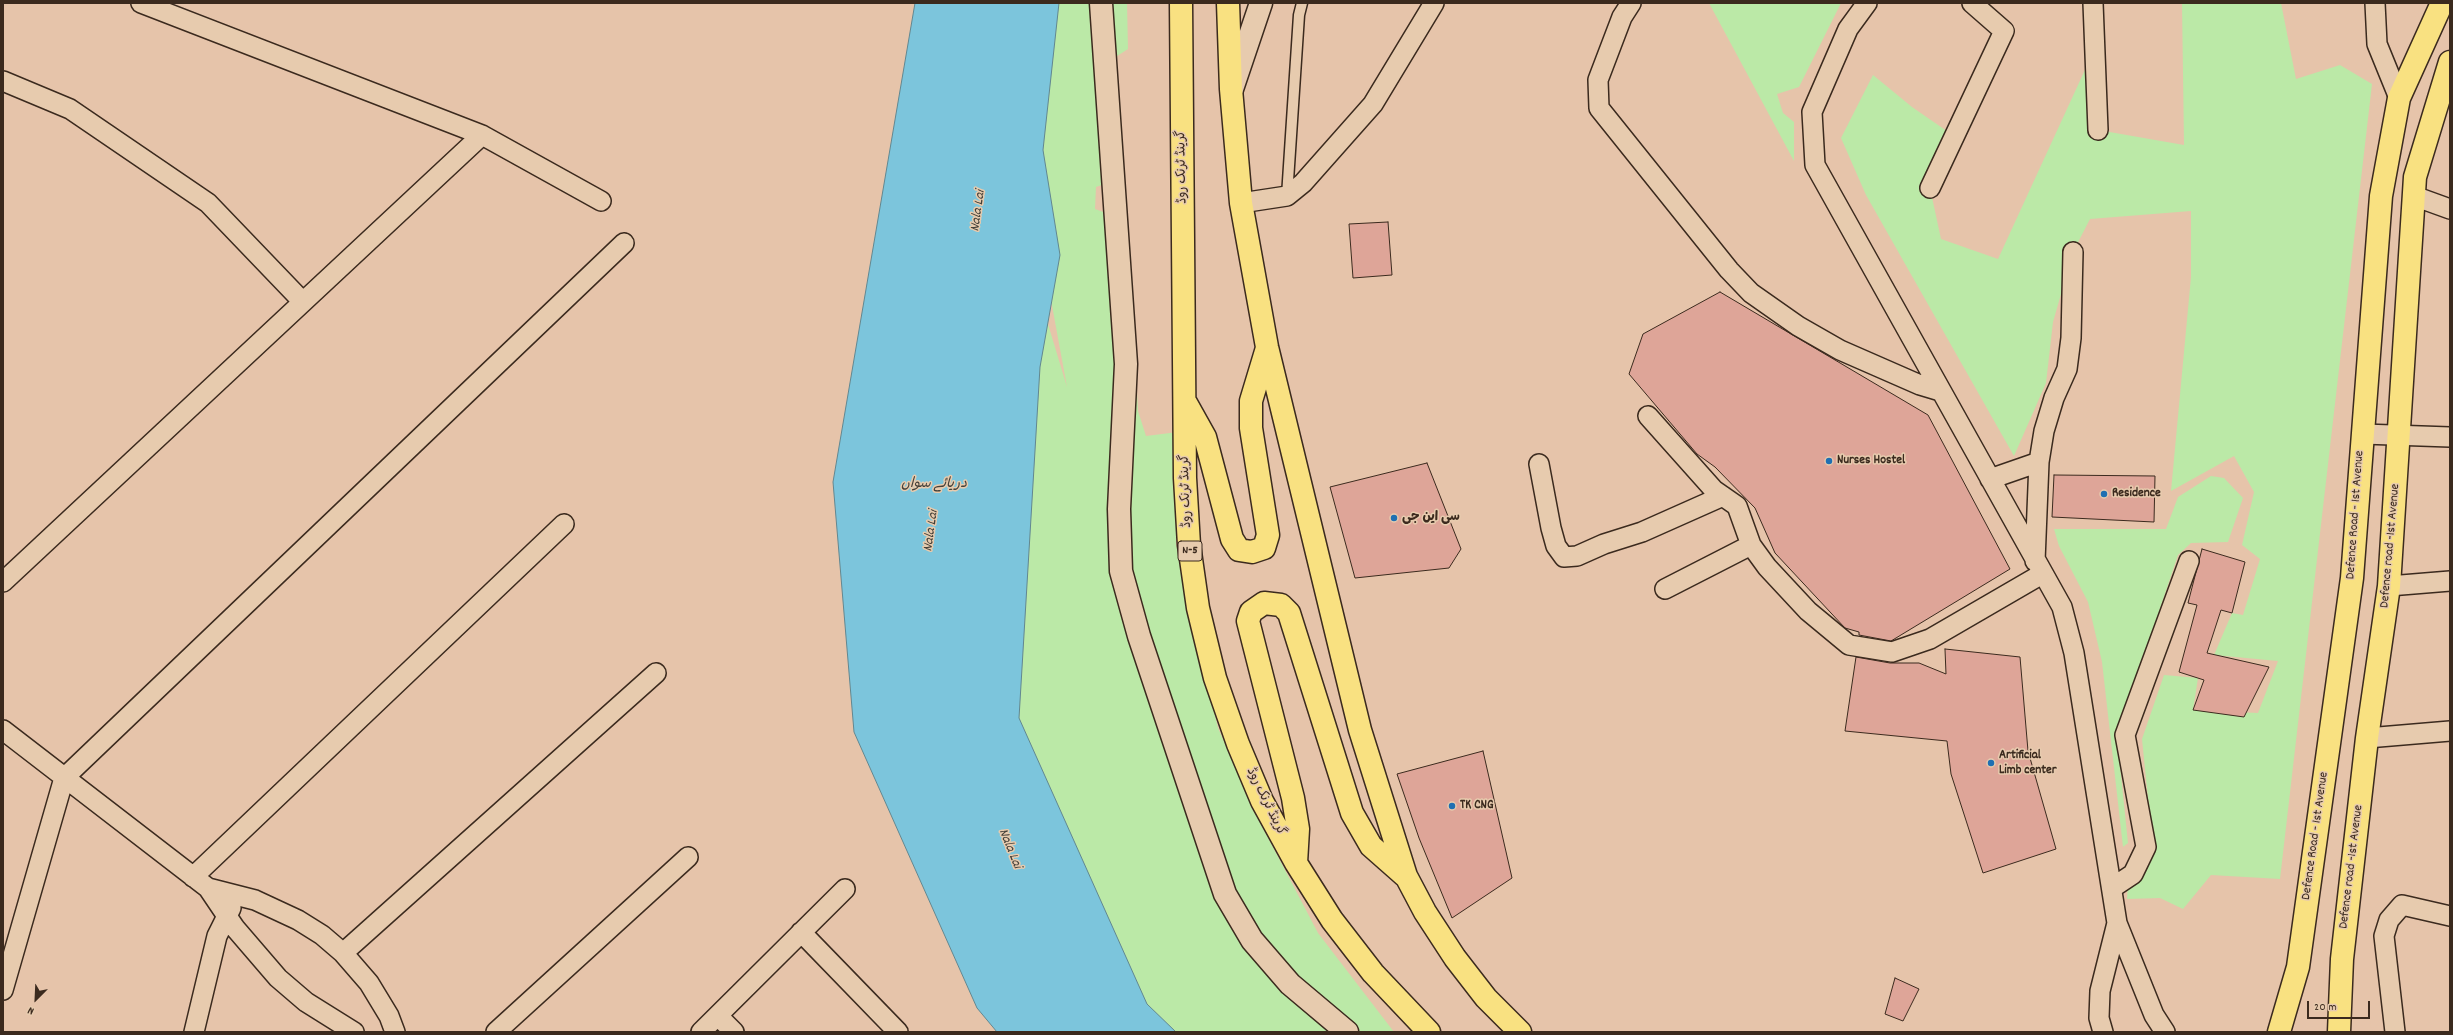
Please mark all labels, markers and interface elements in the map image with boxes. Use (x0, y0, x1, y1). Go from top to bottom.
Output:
street label: گرینڈ ٹرنک روڈ (1175, 130, 1191, 204)
water label: Nala Lai (968, 189, 990, 233)
street label: Defence Road - 1st Avenue (2344, 450, 2368, 580)
place label: Nurses Hostel (1837, 453, 1905, 469)
street label: گرینڈ ٹرنک روڈ (1178, 454, 1196, 528)
marker: Nurses Hostel (1824, 456, 1834, 466)
water label: دریائے سواں (901, 477, 967, 493)
street label: Defence road -1st Avenue (2378, 483, 2404, 609)
place label: Residence (2112, 486, 2161, 502)
marker: Residence (2099, 489, 2109, 499)
water label: Nala Lai (921, 509, 943, 553)
place label: سی این جی (1402, 510, 1460, 526)
marker: سی این جی (1389, 513, 1399, 523)
road number: N-5 (1178, 541, 1202, 561)
place label: Artificial Limb center (1999, 748, 2057, 779)
marker: Artificial Limb center (1986, 758, 1996, 768)
street label: گرینڈ ٹرنک روڈ (1242, 765, 1288, 839)
street label: Defence Road - 1st Avenue (2299, 771, 2333, 901)
place label: TK CNG (1460, 798, 1494, 814)
marker: TK CNG (1447, 801, 1457, 811)
street label: Defence road -1st Avenue (2337, 804, 2367, 930)
water label: Nala Lai (993, 827, 1025, 871)
north arrow (16, 979, 56, 1019)
scale bar (2309, 993, 2372, 1019)
text: 20 m (2314, 999, 2337, 1016)
text: N (25, 1002, 37, 1018)

